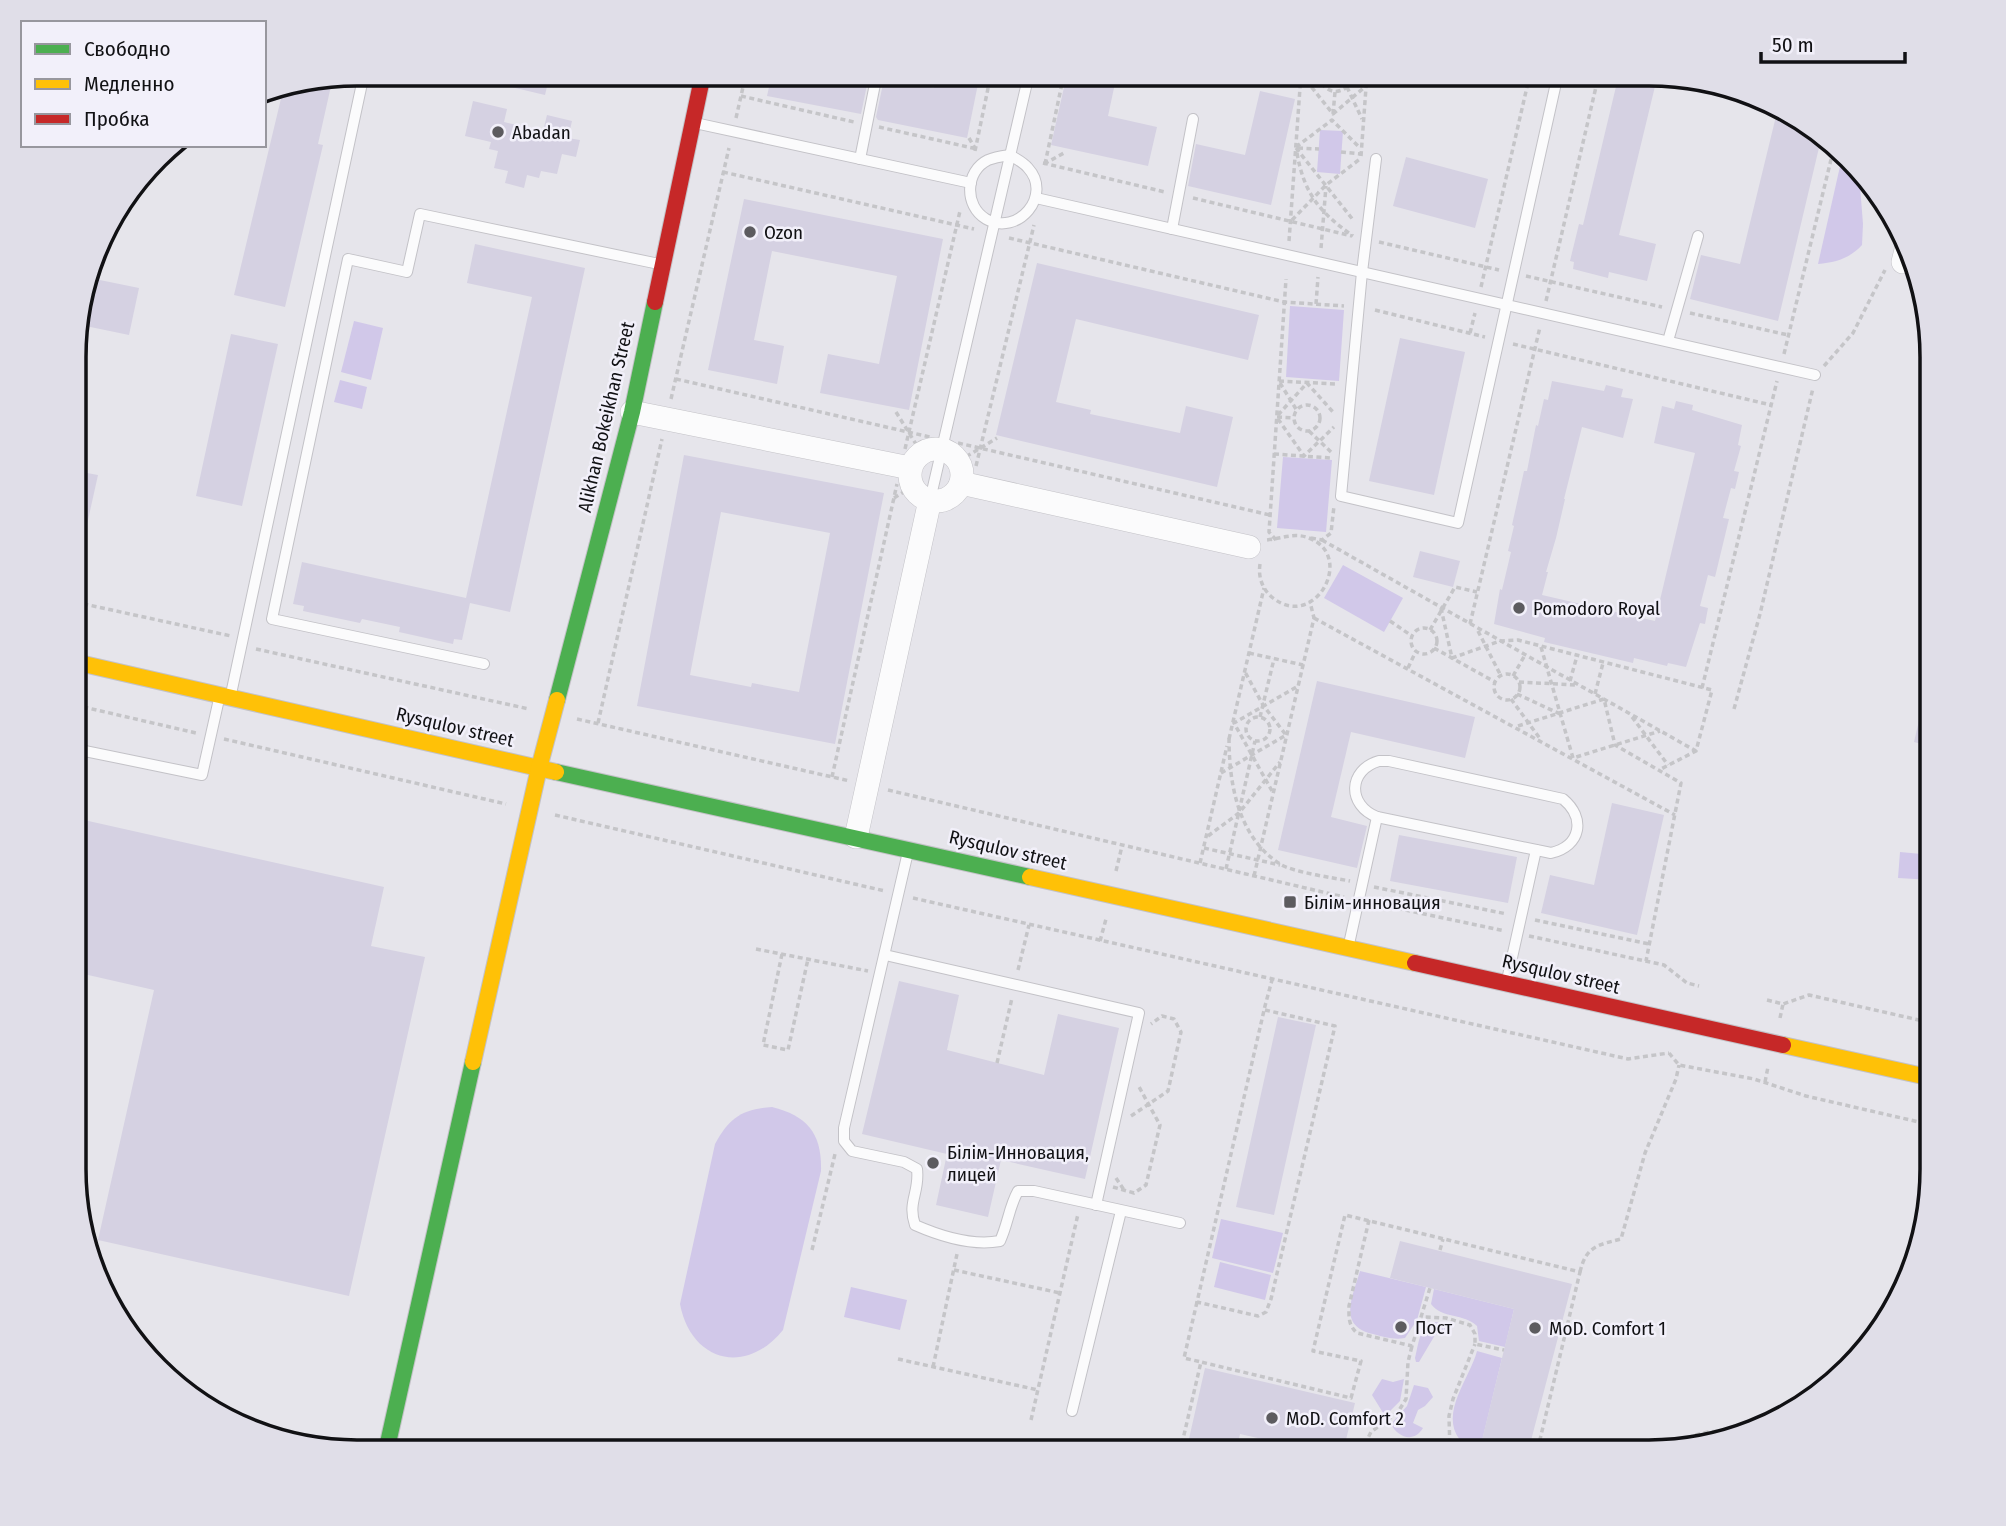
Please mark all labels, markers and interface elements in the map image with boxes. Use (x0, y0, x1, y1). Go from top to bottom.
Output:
legend (21, 21, 266, 147)
scale bar (1761, 21, 1904, 65)
text: 50 m (1772, 32, 1814, 58)
text: Свободно (84, 36, 170, 62)
text: Медленно (84, 71, 174, 97)
text: Пробка (84, 106, 150, 132)
place label: Abadan (512, 121, 571, 144)
marker: Abadan (490, 124, 506, 140)
place label: Ozon (764, 221, 803, 244)
marker: Ozon (742, 224, 758, 240)
street label: Alikhan Bokeikhan Street (573, 319, 639, 515)
place label: Pomodoro Royal (1533, 597, 1660, 620)
marker: Pomodoro Royal (1511, 600, 1527, 616)
street label: Rysqulov street (394, 702, 517, 752)
street label: Rysqulov street (947, 825, 1070, 875)
place label: Білім-инновация (1304, 891, 1441, 914)
marker: Білім-инновация (1282, 894, 1298, 910)
street label: Rysqulov street (1500, 949, 1623, 999)
place label: Білім-Инновация, лицей (947, 1141, 1089, 1186)
marker: Білім-Инновация, лицей (925, 1155, 941, 1171)
place label: Пост (1415, 1316, 1453, 1339)
place label: МoD. Comfort 1 (1549, 1317, 1666, 1340)
marker: Пост (1393, 1319, 1409, 1335)
marker: МoD. Comfort 1 (1527, 1320, 1543, 1336)
place label: МoD. Comfort 2 (1286, 1407, 1404, 1430)
marker: МoD. Comfort 2 (1264, 1410, 1280, 1426)

